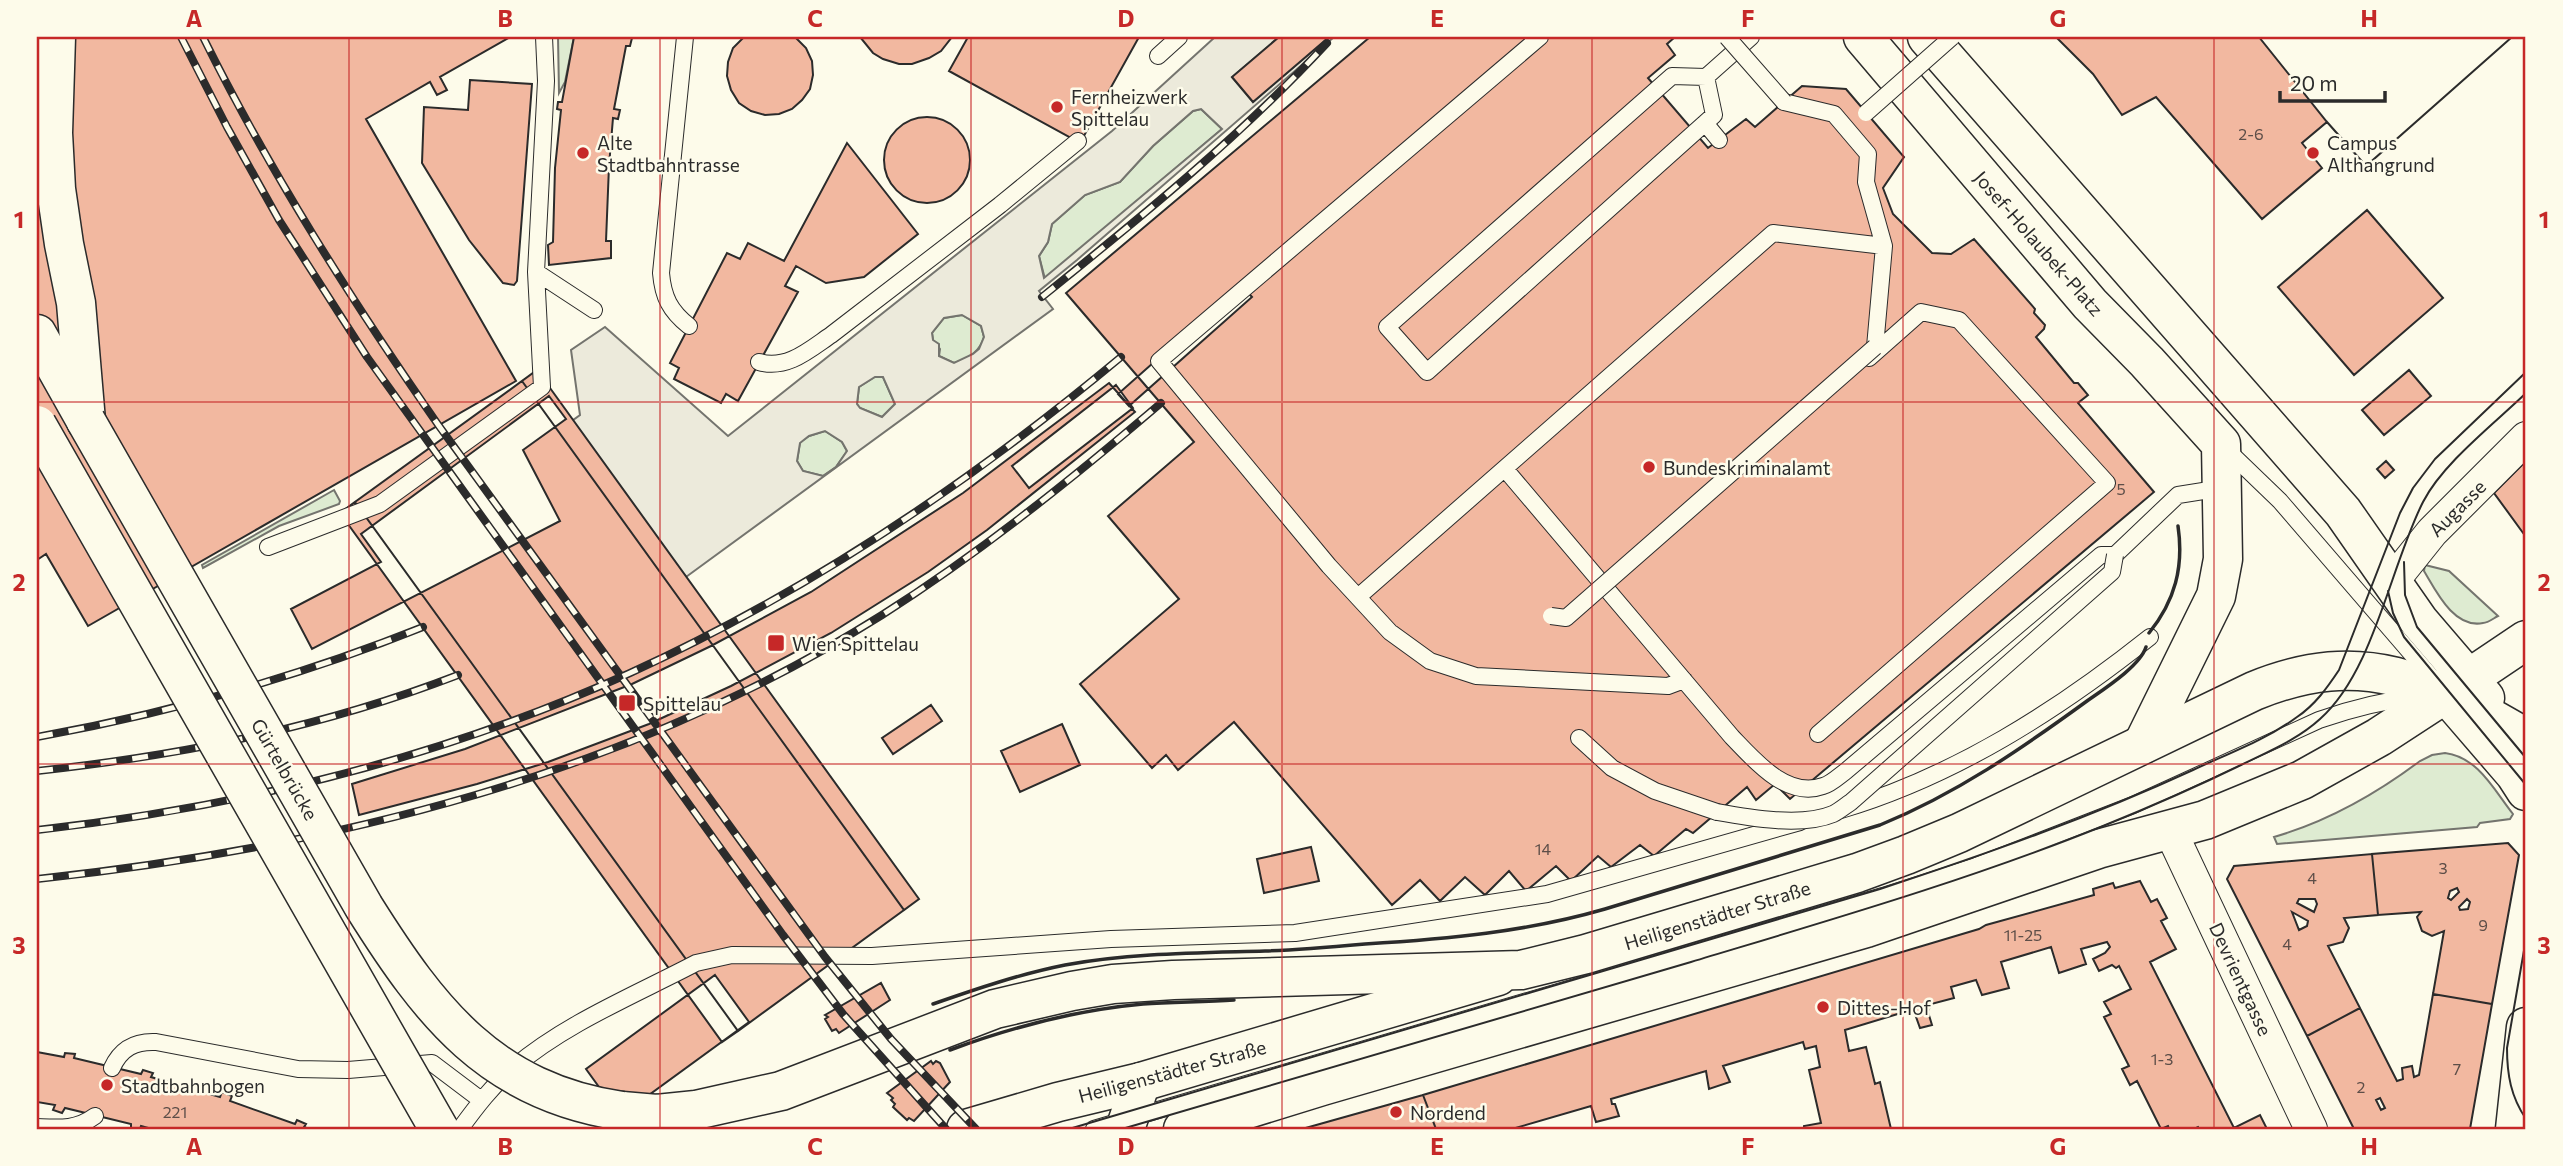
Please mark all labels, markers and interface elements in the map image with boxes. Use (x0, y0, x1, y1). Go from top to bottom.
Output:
text: A (186, 4, 203, 32)
text: B (497, 4, 513, 32)
text: C (807, 4, 823, 32)
text: D (1118, 4, 1135, 32)
text: E (1430, 4, 1444, 32)
text: F (1741, 4, 1755, 32)
text: G (2050, 4, 2066, 32)
text: H (2360, 4, 2378, 32)
scale bar (2280, 60, 2384, 104)
text: 20 m (2290, 70, 2338, 95)
place label: Fernheizwerk Spittelau (1071, 85, 1188, 130)
marker: Fernheizwerk Spittelau (1049, 99, 1065, 115)
house number: 2-6 (2238, 124, 2264, 143)
place label: Alte Stadtbahntrasse (597, 131, 740, 176)
place label: Campus Althangrund (2327, 131, 2435, 176)
marker: Alte Stadtbahntrasse (575, 145, 591, 161)
marker: Campus Althangrund (2305, 145, 2321, 161)
street label: Josef-Holaubek-Platz (1970, 166, 2108, 320)
text: 1 (14, 205, 24, 233)
text: 1 (2539, 205, 2549, 233)
place label: Bundeskriminalamt (1663, 456, 1831, 479)
marker: Bundeskriminalamt (1641, 459, 1657, 475)
street label: Augasse (2424, 475, 2490, 541)
house number: 5 (2116, 479, 2126, 498)
text: 2 (12, 568, 26, 596)
text: 2 (2537, 568, 2551, 596)
place label: Wien Spittelau (792, 632, 919, 655)
marker: Wien Spittelau (766, 633, 786, 653)
place label: Spittelau (643, 692, 721, 715)
marker: Spittelau (617, 693, 637, 713)
street label: Gürtelbrücke (247, 714, 323, 824)
house number: 14 (1535, 839, 1552, 858)
house number: 3 (2438, 858, 2448, 877)
house number: 4 (2307, 868, 2317, 887)
street label: Heiligenstädter Straße (1621, 876, 1813, 954)
house number: 9 (2478, 915, 2488, 934)
street label: Devrientgasse (2205, 919, 2277, 1039)
house number: 11-25 (2004, 925, 2042, 944)
text: 3 (12, 931, 26, 959)
text: 3 (2537, 931, 2551, 959)
house number: 4 (2282, 934, 2292, 953)
place label: Dittes-Hof (1837, 996, 1931, 1019)
marker: Dittes-Hof (1815, 999, 1831, 1015)
street label: Heiligenstädter Straße (1076, 1035, 1268, 1107)
house number: 1-3 (2151, 1049, 2173, 1068)
house number: 7 (2453, 1059, 2461, 1078)
place label: Stadtbahnbogen (121, 1074, 265, 1097)
marker: Stadtbahnbogen (99, 1077, 115, 1093)
house number: 2 (2357, 1077, 2366, 1096)
place label: Nordend (1410, 1101, 1486, 1124)
house number: 221 (163, 1102, 187, 1121)
marker: Nordend (1388, 1104, 1404, 1120)
text: A (186, 1132, 203, 1160)
text: B (497, 1132, 513, 1160)
text: C (807, 1132, 823, 1160)
text: D (1118, 1132, 1135, 1160)
text: E (1430, 1132, 1444, 1160)
text: F (1741, 1132, 1755, 1160)
text: G (2050, 1132, 2066, 1160)
text: H (2360, 1132, 2378, 1160)

